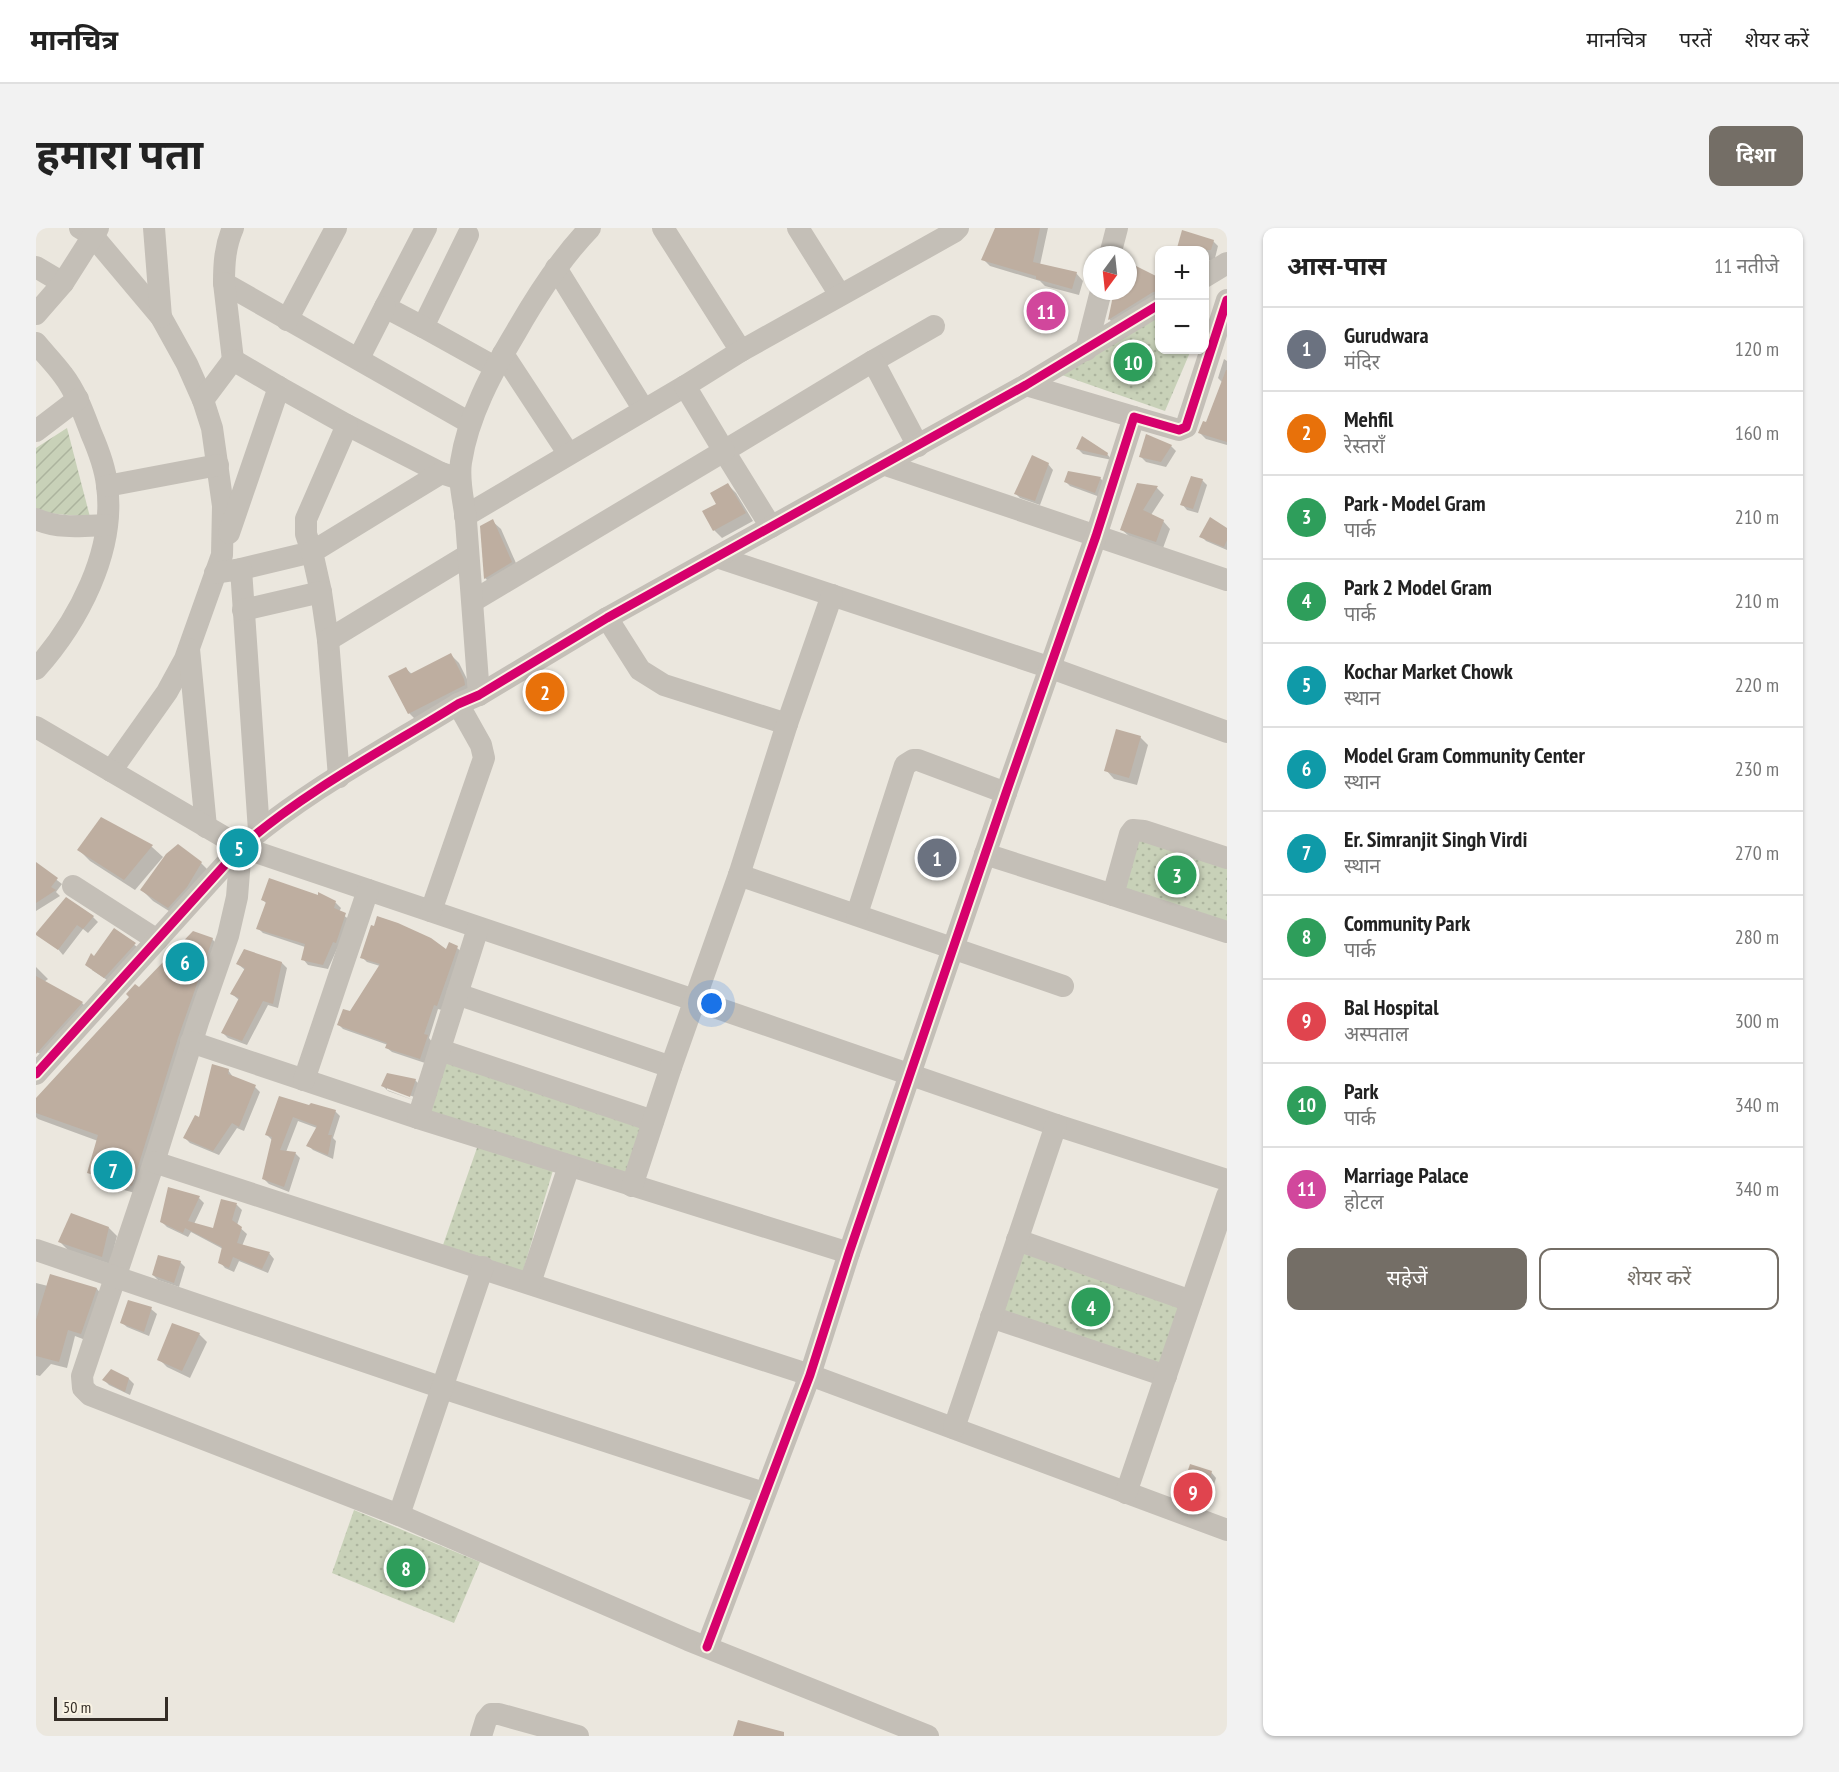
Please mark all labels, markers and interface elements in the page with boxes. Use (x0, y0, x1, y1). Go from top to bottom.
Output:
text: मानचित्र (30, 21, 118, 58)
text: मानचित्र (1586, 26, 1646, 53)
text: परतें (1679, 26, 1712, 53)
text: शेयर करें (1745, 26, 1809, 53)
text: हमारा पता (36, 126, 203, 181)
button: दिशा (1709, 126, 1803, 186)
north arrow (1083, 246, 1137, 300)
map controls (1155, 246, 1209, 354)
button: + (1155, 246, 1209, 300)
text: आस-पास (1287, 249, 1387, 282)
text: 11 नतीजे (1714, 253, 1779, 279)
pin: 11 (1026, 288, 1066, 334)
button: − (1155, 300, 1209, 354)
text: Gurudwara (1344, 321, 1429, 349)
text: 1 (1302, 336, 1311, 362)
text: 120 m (1735, 336, 1779, 362)
pin: 10 (1114, 340, 1152, 384)
text: मंदिर (1344, 349, 1380, 375)
text: Mehfil (1344, 405, 1393, 433)
text: 2 (1302, 420, 1311, 446)
text: 160 m (1735, 420, 1779, 446)
text: रेस्तराँ (1344, 433, 1385, 459)
text: Park - Model Gram (1344, 489, 1486, 517)
text: 3 (1302, 504, 1311, 530)
text: 210 m (1735, 504, 1779, 530)
text: पार्क (1344, 517, 1376, 543)
text: Park 2 Model Gram (1344, 573, 1492, 601)
text: 4 (1302, 588, 1311, 614)
text: 210 m (1735, 588, 1779, 614)
text: पार्क (1344, 601, 1376, 627)
text: Kochar Market Chowk (1344, 657, 1513, 685)
pin: 2 (526, 670, 564, 714)
text: 5 (1302, 672, 1311, 698)
text: 220 m (1735, 672, 1779, 698)
text: स्थान (1344, 685, 1380, 711)
text: Model Gram Community Center (1344, 741, 1585, 769)
text: 6 (1302, 756, 1311, 782)
text: 230 m (1735, 756, 1779, 782)
text: स्थान (1344, 769, 1380, 795)
text: Er. Simranjit Singh Virdi (1344, 825, 1527, 853)
pin: 5 (220, 826, 258, 870)
pin: 1 (918, 836, 956, 880)
text: 7 (1302, 840, 1311, 866)
text: 270 m (1735, 840, 1779, 866)
pin: 3 (1158, 852, 1196, 898)
text: स्थान (1344, 853, 1380, 879)
text: Community Park (1344, 909, 1470, 937)
text: 8 (1302, 924, 1311, 950)
text: 280 m (1735, 924, 1779, 950)
text: पार्क (1344, 937, 1376, 963)
pin: 6 (166, 940, 204, 984)
your location (697, 989, 726, 1018)
text: Bal Hospital (1344, 993, 1439, 1021)
text: 9 (1302, 1008, 1311, 1034)
text: 300 m (1735, 1008, 1779, 1034)
text: अस्पताल (1344, 1021, 1409, 1047)
text: Park (1344, 1077, 1379, 1105)
text: 10 (1297, 1092, 1316, 1118)
text: 340 m (1735, 1092, 1779, 1118)
text: पार्क (1344, 1105, 1376, 1131)
pin: 7 (94, 1148, 133, 1192)
text: Marriage Palace (1344, 1161, 1469, 1189)
text: 11 (1297, 1176, 1316, 1202)
text: 340 m (1735, 1176, 1779, 1202)
text: होटल (1344, 1189, 1383, 1215)
button: सहेजें (1287, 1248, 1527, 1310)
button: शेयर करें (1539, 1248, 1779, 1310)
pin: 4 (1072, 1284, 1110, 1330)
pin: 9 (1174, 1470, 1212, 1514)
pin: 8 (386, 1546, 425, 1590)
scale bar (54, 1694, 168, 1722)
text: 50 m (63, 1697, 91, 1717)

